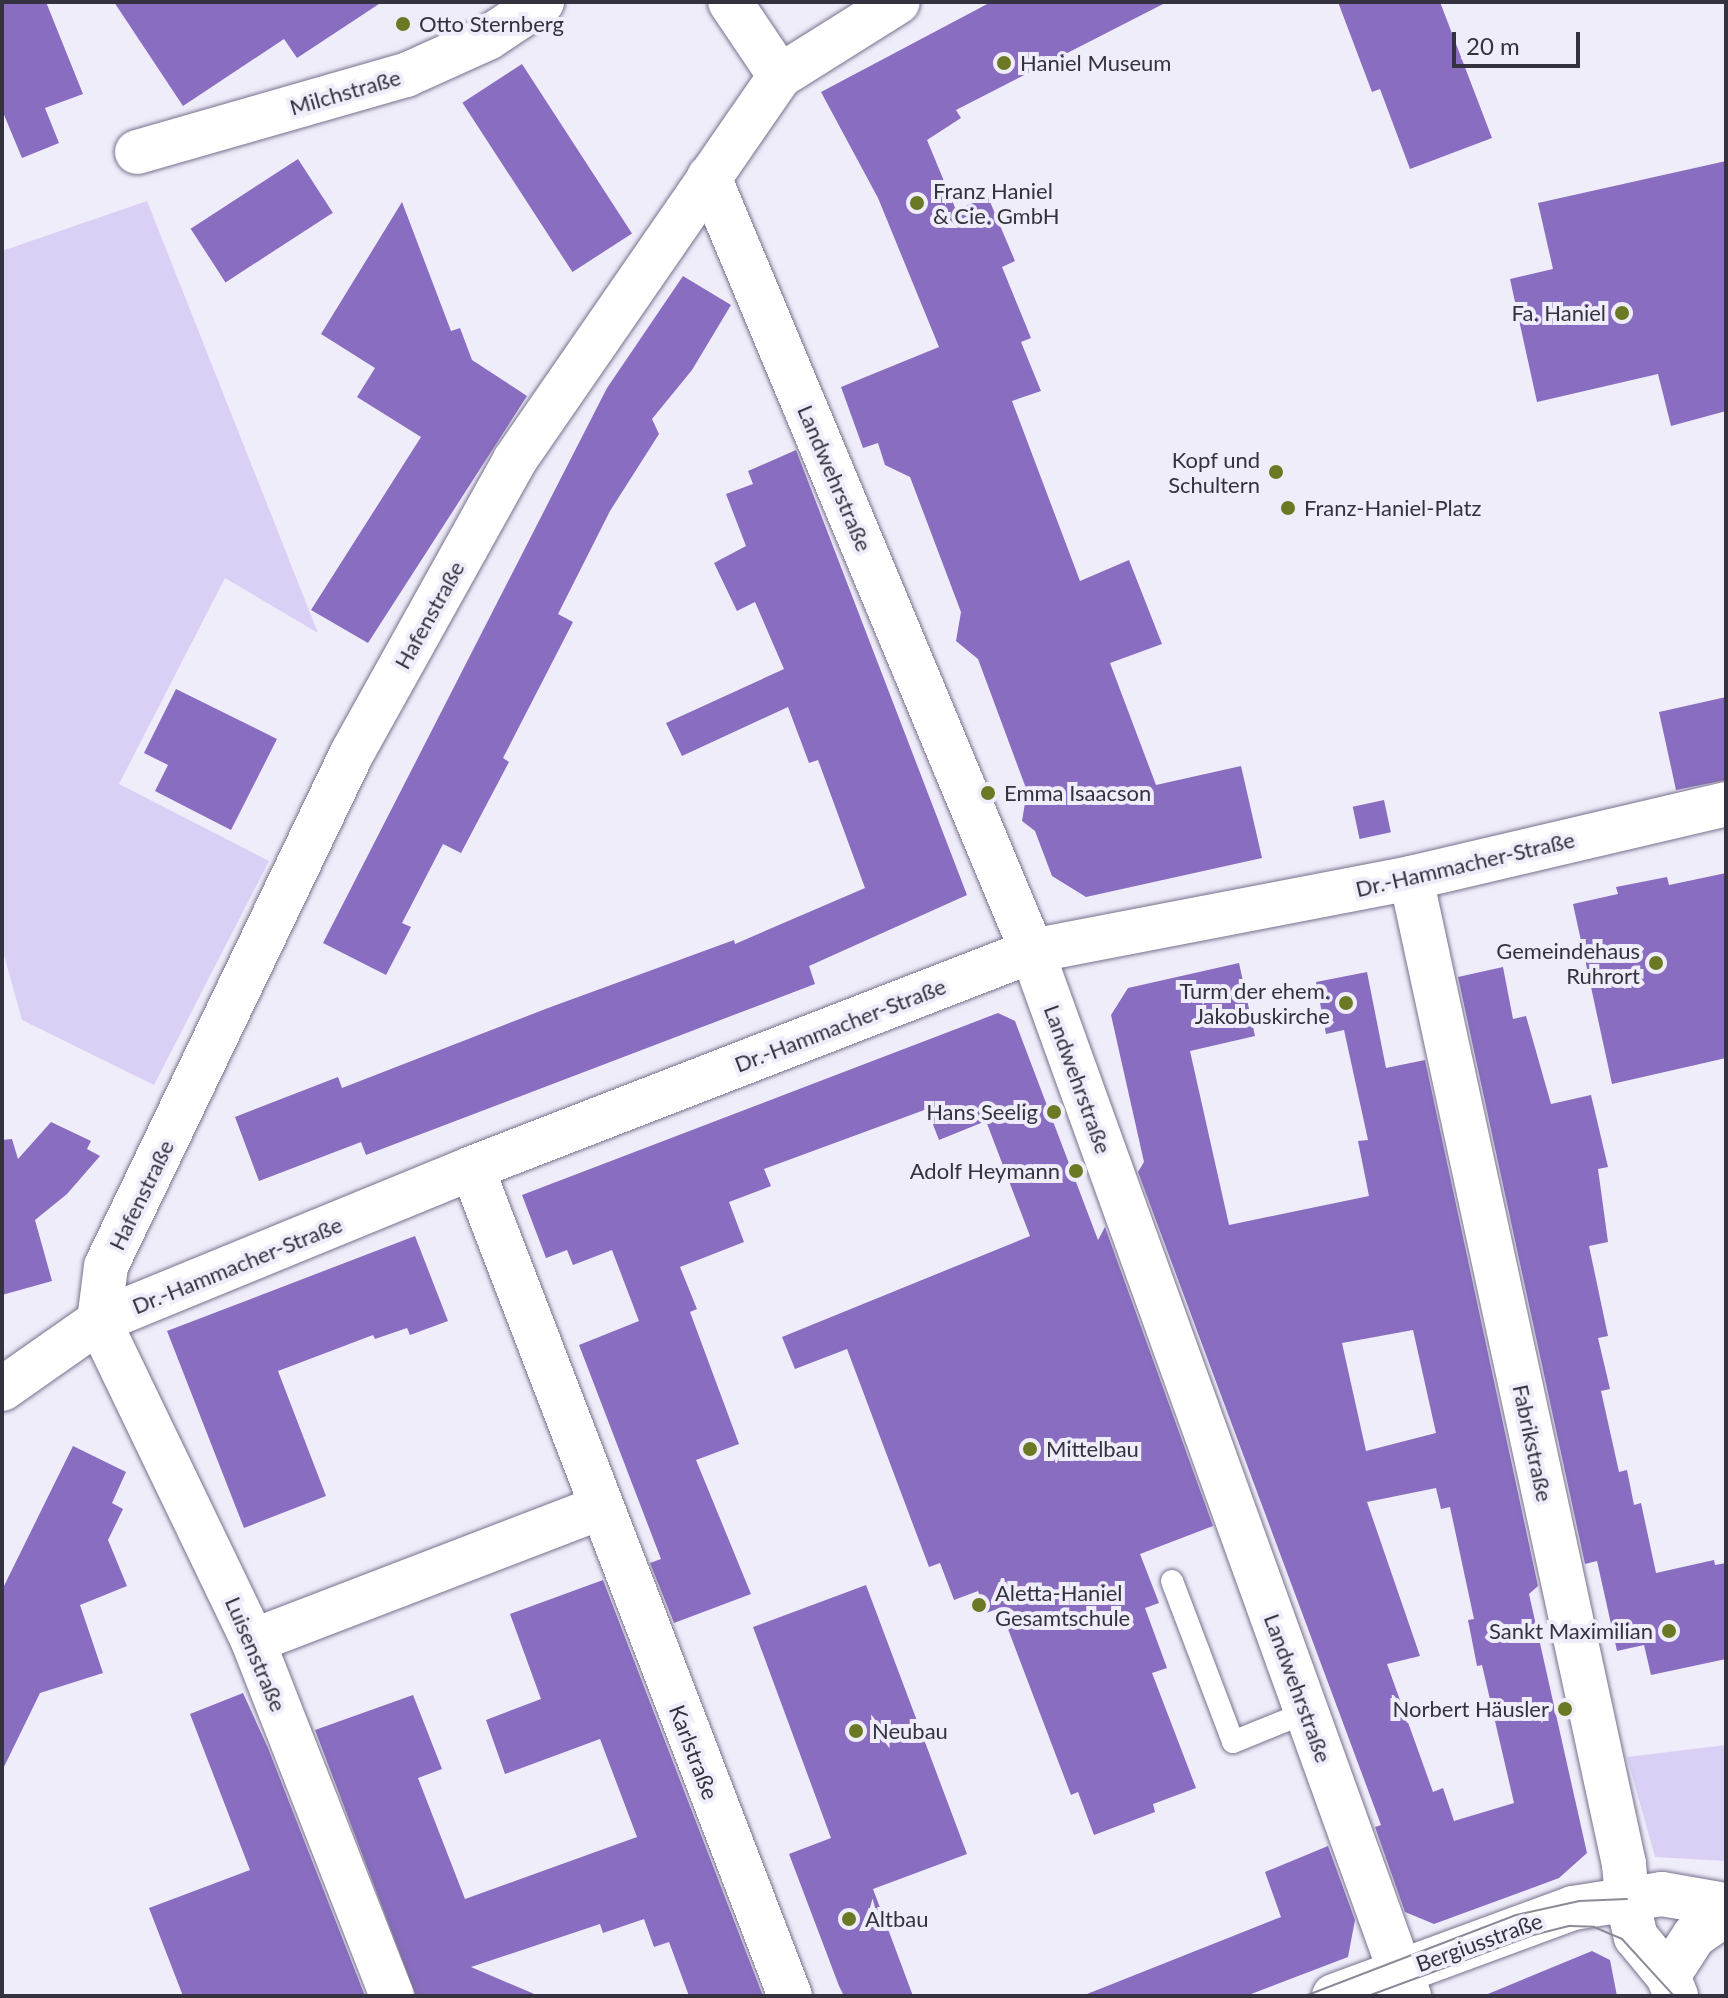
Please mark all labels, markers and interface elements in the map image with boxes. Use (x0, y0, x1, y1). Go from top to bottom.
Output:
place label: Otto Sternberg (419, 11, 564, 37)
marker: Otto Sternberg (394, 15, 412, 33)
scale bar (1456, 16, 1584, 66)
text: 20 m (1466, 31, 1520, 60)
place label: Haniel Museum (1020, 50, 1171, 76)
marker: Haniel Museum (995, 54, 1013, 72)
street label: Milchstraße (287, 64, 403, 120)
place label: Franz Haniel & Cie. GmbH (933, 177, 1059, 228)
marker: Franz Haniel & Cie. GmbH (908, 194, 926, 212)
place label: Fa. Haniel (1512, 300, 1606, 326)
marker: Fa. Haniel (1613, 304, 1631, 322)
street label: Landwehrstraße (792, 401, 878, 555)
place label: Kopf und Schultern (1168, 446, 1260, 498)
marker: Kopf und Schultern (1267, 463, 1285, 481)
place label: Franz-Haniel-Platz (1304, 495, 1481, 521)
marker: Franz-Haniel-Platz (1279, 499, 1297, 517)
street label: Hafenstraße (389, 557, 469, 673)
place label: Emma Isaacson (1004, 780, 1151, 806)
marker: Emma Isaacson (979, 784, 997, 802)
street label: Dr.-Hammacher-Straße (1353, 826, 1577, 902)
place label: Gemeindehaus Ruhrort (1496, 937, 1640, 988)
marker: Gemeindehaus Ruhrort (1647, 954, 1665, 972)
street label: Dr.-Hammacher-Straße (731, 973, 949, 1077)
place label: Turm der ehem. Jakobuskirche (1179, 977, 1330, 1028)
marker: Turm der ehem. Jakobuskirche (1337, 994, 1355, 1012)
street label: Landwehrstraße (1039, 1001, 1117, 1157)
place label: Hans Seelig (926, 1099, 1038, 1125)
marker: Hans Seelig (1045, 1103, 1063, 1121)
street label: Hafenstraße (103, 1136, 179, 1254)
place label: Adolf Heymann (909, 1158, 1060, 1184)
marker: Adolf Heymann (1067, 1162, 1085, 1180)
street label: Dr.-Hammacher-Straße (128, 1211, 346, 1319)
street label: Fabrikstraße (1508, 1382, 1558, 1504)
place label: Mittelbau (1046, 1436, 1139, 1462)
marker: Mittelbau (1021, 1440, 1039, 1458)
place label: Aletta-Haniel Gesamtschule (995, 1579, 1130, 1630)
street label: Luisenstraße (220, 1593, 292, 1715)
marker: Aletta-Haniel Gesamtschule (970, 1596, 988, 1614)
street label: Landwehrstraße (1259, 1610, 1337, 1766)
place label: Sankt Maximilian (1489, 1618, 1653, 1644)
marker: Sankt Maximilian (1660, 1622, 1678, 1640)
place label: Norbert Häusler (1393, 1696, 1549, 1722)
marker: Norbert Häusler (1556, 1700, 1574, 1718)
street label: Karlstraße (664, 1701, 724, 1803)
place label: Neubau (872, 1718, 948, 1744)
marker: Neubau (847, 1722, 865, 1740)
place label: Altbau (865, 1906, 928, 1932)
street label: Bergiusstraße (1412, 1907, 1546, 1977)
marker: Altbau (840, 1910, 858, 1928)

